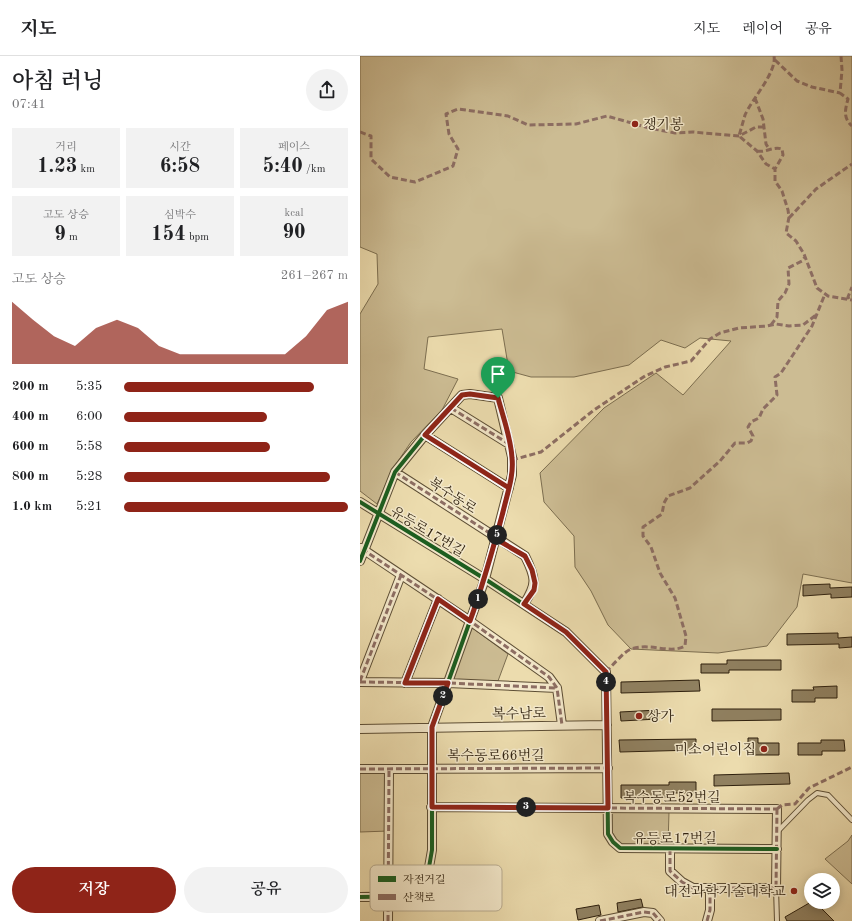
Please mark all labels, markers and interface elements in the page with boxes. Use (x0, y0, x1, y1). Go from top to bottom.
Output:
text: 지도 (20, 21, 57, 40)
text: 지도 (693, 22, 720, 36)
text: 레이어 (742, 22, 783, 36)
text: 공유 (805, 22, 832, 36)
button: share (306, 69, 348, 111)
text: 아침 러닝 (12, 71, 103, 93)
text: 07:41 (12, 98, 46, 111)
place label: 쟁기봉 (643, 116, 684, 132)
marker: 쟁기봉 (630, 119, 640, 129)
text: 거리 (55, 142, 77, 153)
text: 시간 (169, 142, 191, 153)
text: 페이스 (278, 142, 310, 153)
text: 1.23 (37, 157, 77, 177)
text: 6:58 (160, 157, 200, 177)
text: 5:40 (263, 157, 303, 177)
text: km (77, 164, 95, 175)
text: /km (303, 164, 325, 175)
text: kcal (285, 208, 303, 219)
text: 고도 상승 (43, 210, 89, 221)
text: 심박수 (164, 210, 196, 221)
text: 90 (282, 223, 306, 243)
text: 9 (54, 225, 66, 245)
text: 154 (151, 225, 186, 245)
text: m (66, 232, 78, 243)
text: bpm (186, 232, 209, 243)
text: 261–267 m (281, 269, 348, 282)
text: 고도 상승 (12, 273, 66, 286)
pin (481, 357, 515, 398)
icon: arrive (487, 363, 509, 385)
text: 200 m (12, 380, 49, 393)
text: 5:35 (76, 380, 102, 393)
text: 400 m (12, 410, 49, 423)
text: 6:00 (76, 410, 102, 423)
text: 600 m (12, 440, 49, 453)
text: 5:58 (76, 440, 102, 453)
text: 800 m (12, 470, 49, 483)
text: 5:28 (76, 470, 102, 483)
street label: 복수동로 (426, 474, 480, 517)
text: 1.0 km (12, 500, 52, 513)
text: 5:21 (76, 500, 102, 513)
street label: 유등로17번길 (388, 503, 468, 559)
pin: 5 (487, 525, 507, 545)
text: 5 (494, 529, 500, 540)
pin: 1 (468, 589, 488, 609)
text: 1 (475, 593, 481, 604)
pin: 4 (596, 672, 616, 692)
text: 4 (603, 676, 609, 687)
pin: 2 (433, 686, 453, 706)
text: 2 (440, 690, 446, 701)
street label: 복수남로 (492, 706, 547, 721)
place label: 상가 (647, 709, 675, 724)
marker: 상가 (634, 711, 644, 721)
place label: 미소어린이집 (675, 742, 756, 757)
marker: 미소어린이집 (759, 744, 769, 754)
street label: 복수동로66번길 (447, 748, 545, 763)
street label: 복수동로52번길 (623, 790, 721, 805)
pin: 3 (516, 797, 536, 817)
text: 3 (523, 801, 529, 812)
street label: 유등로17번길 (633, 831, 717, 846)
legend (370, 865, 502, 911)
button: 저장 (12, 867, 176, 913)
button: 공유 (184, 867, 348, 913)
map controls (804, 873, 840, 909)
button: layers (804, 873, 840, 909)
text: 자전거길 (403, 874, 446, 886)
place label: 대전과학기술대학교 (664, 884, 786, 899)
marker: 대전과학기술대학교 (789, 886, 799, 896)
text: 산책로 (403, 891, 435, 904)

